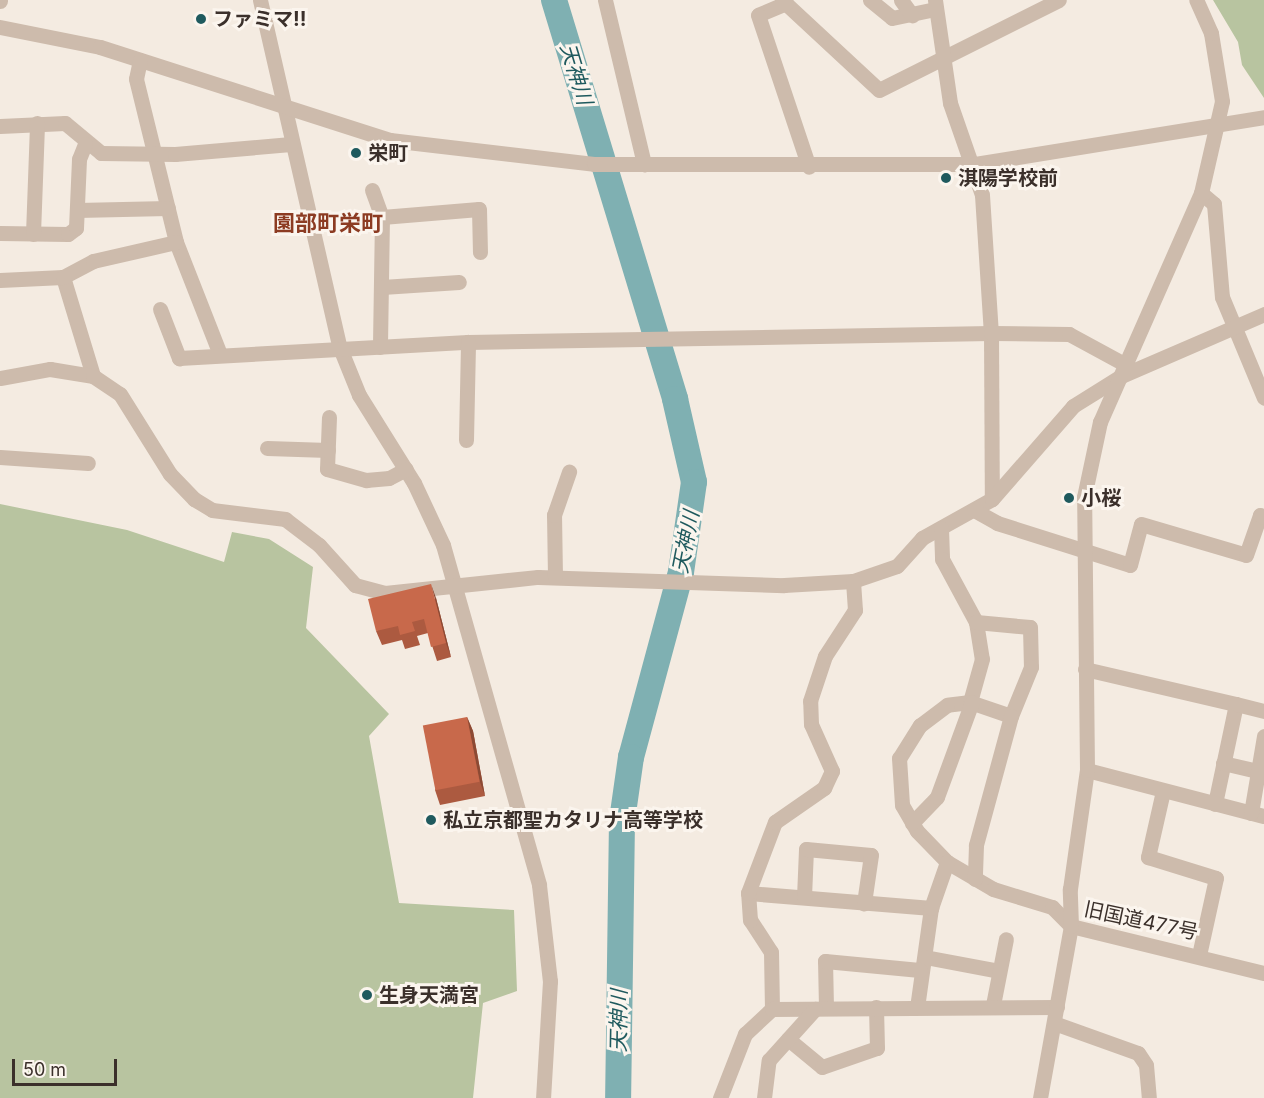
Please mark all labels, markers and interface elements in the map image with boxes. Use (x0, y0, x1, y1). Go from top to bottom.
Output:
place label: ファミマ!! (213, 7, 307, 31)
marker: ファミマ!! (194, 12, 208, 26)
water label: 天神川 (555, 40, 597, 108)
place label: 栄町 (368, 141, 408, 165)
marker: 栄町 (349, 146, 363, 160)
place label: 淇陽学校前 (958, 166, 1058, 190)
marker: 淇陽学校前 (939, 171, 953, 185)
district label: 園部町栄町 (273, 211, 383, 237)
place label: 小桜 (1081, 486, 1121, 510)
marker: 小桜 (1062, 491, 1076, 505)
water label: 天神川 (668, 509, 704, 575)
place label: 私立京都聖カタリナ高等学校 (443, 808, 703, 832)
marker: 私立京都聖カタリナ高等学校 (424, 813, 438, 827)
street label: 旧国道477号 (1082, 897, 1200, 945)
place label: 生身天満宮 (379, 983, 479, 1007)
marker: 生身天満宮 (360, 988, 374, 1002)
water label: 天神川 (606, 989, 632, 1053)
scale bar (15, 1047, 120, 1085)
text: 50 m (23, 1059, 66, 1080)

